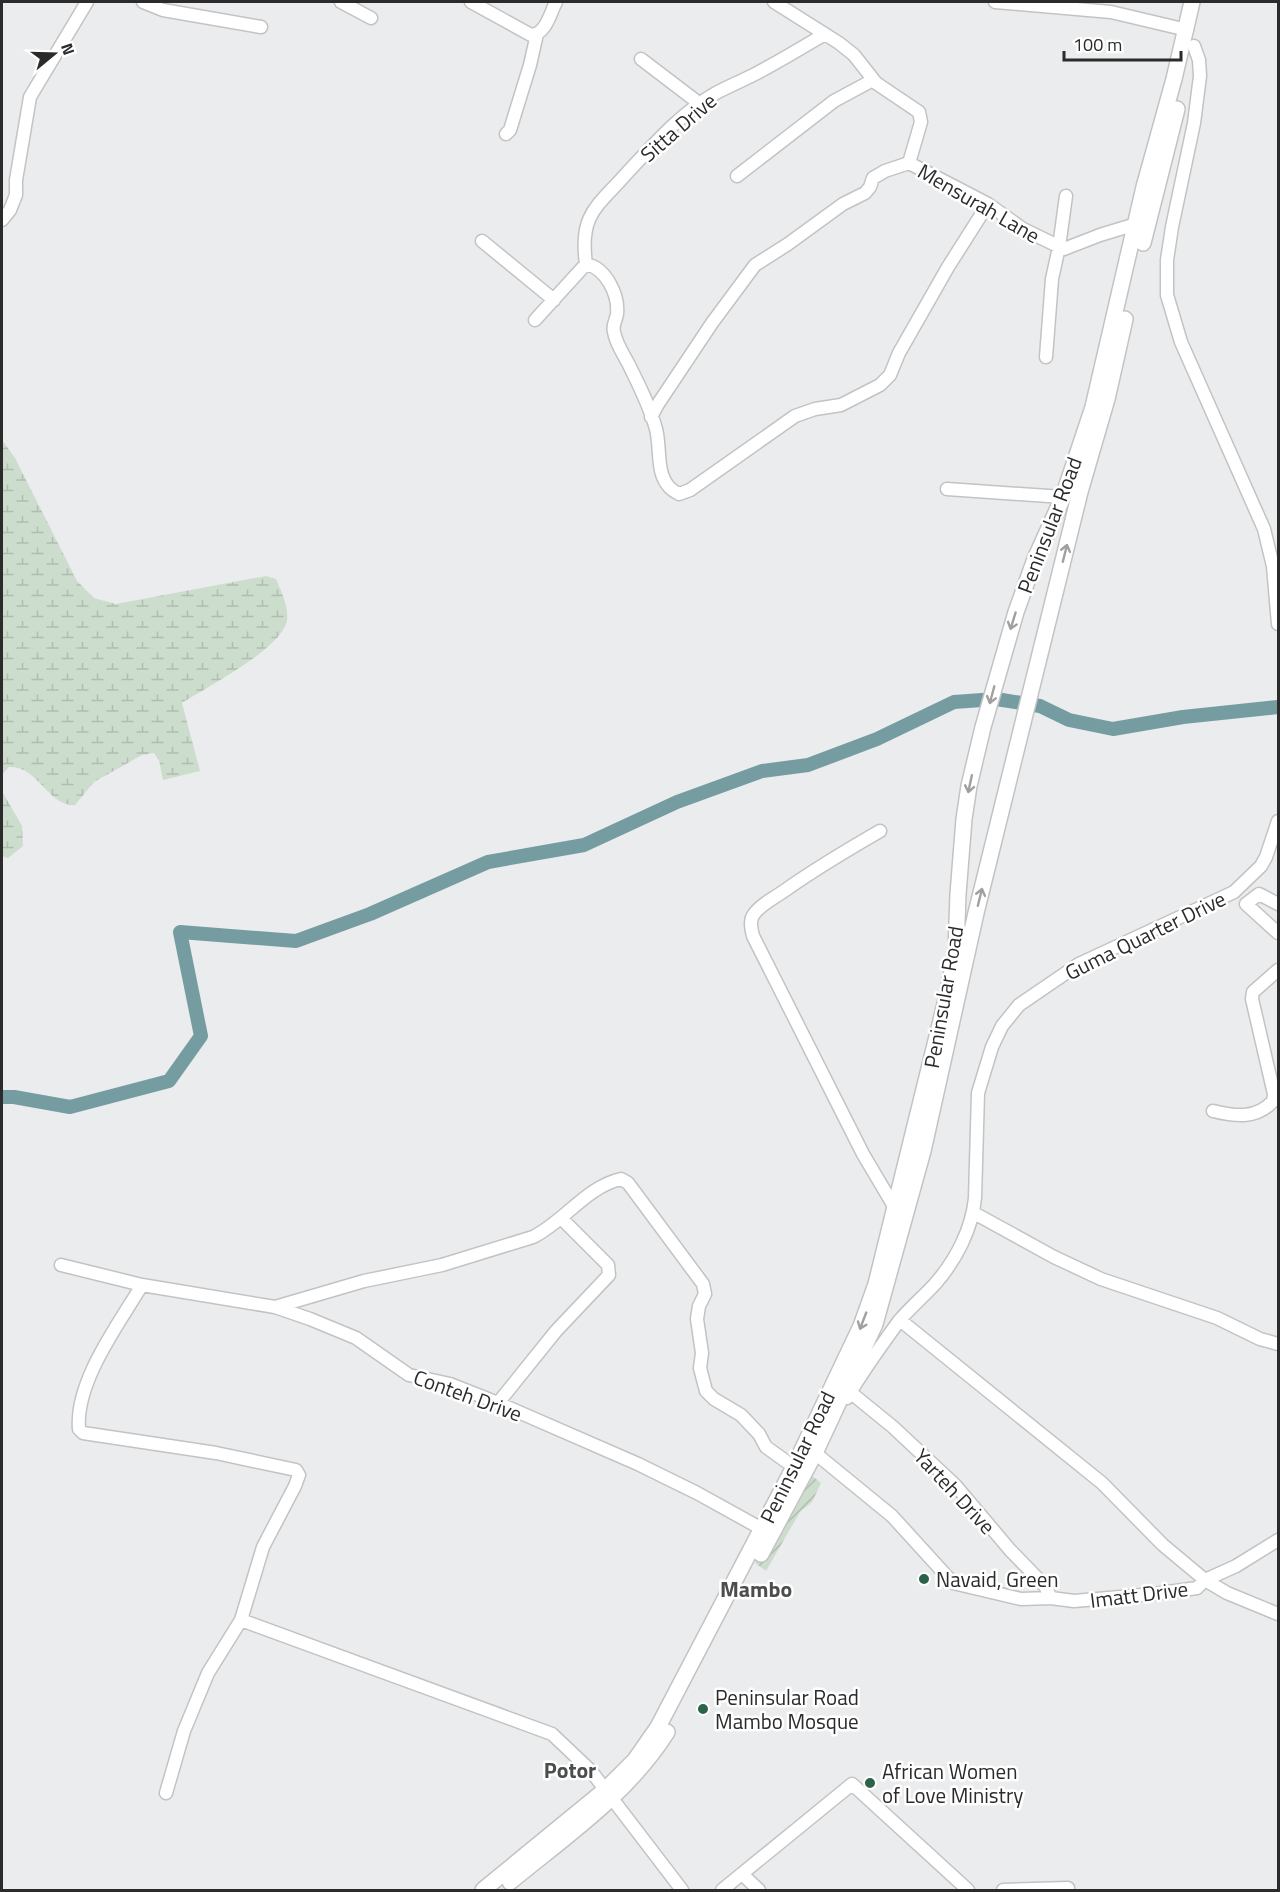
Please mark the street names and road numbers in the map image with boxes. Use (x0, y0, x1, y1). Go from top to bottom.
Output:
street label: Sitta Drive (633, 85, 723, 169)
street label: Mensurah Lane (912, 155, 1046, 251)
street label: Peninsular Road (1008, 452, 1090, 598)
street label: Guma Quarter Drive (1059, 882, 1231, 988)
street label: Peninsular Road (915, 923, 971, 1071)
street label: Conteh Drive (409, 1361, 527, 1429)
street label: Peninsular Road (751, 1385, 843, 1529)
street label: Yarteh Drive (907, 1441, 1003, 1541)
street label: Imatt Drive (1088, 1572, 1190, 1616)

